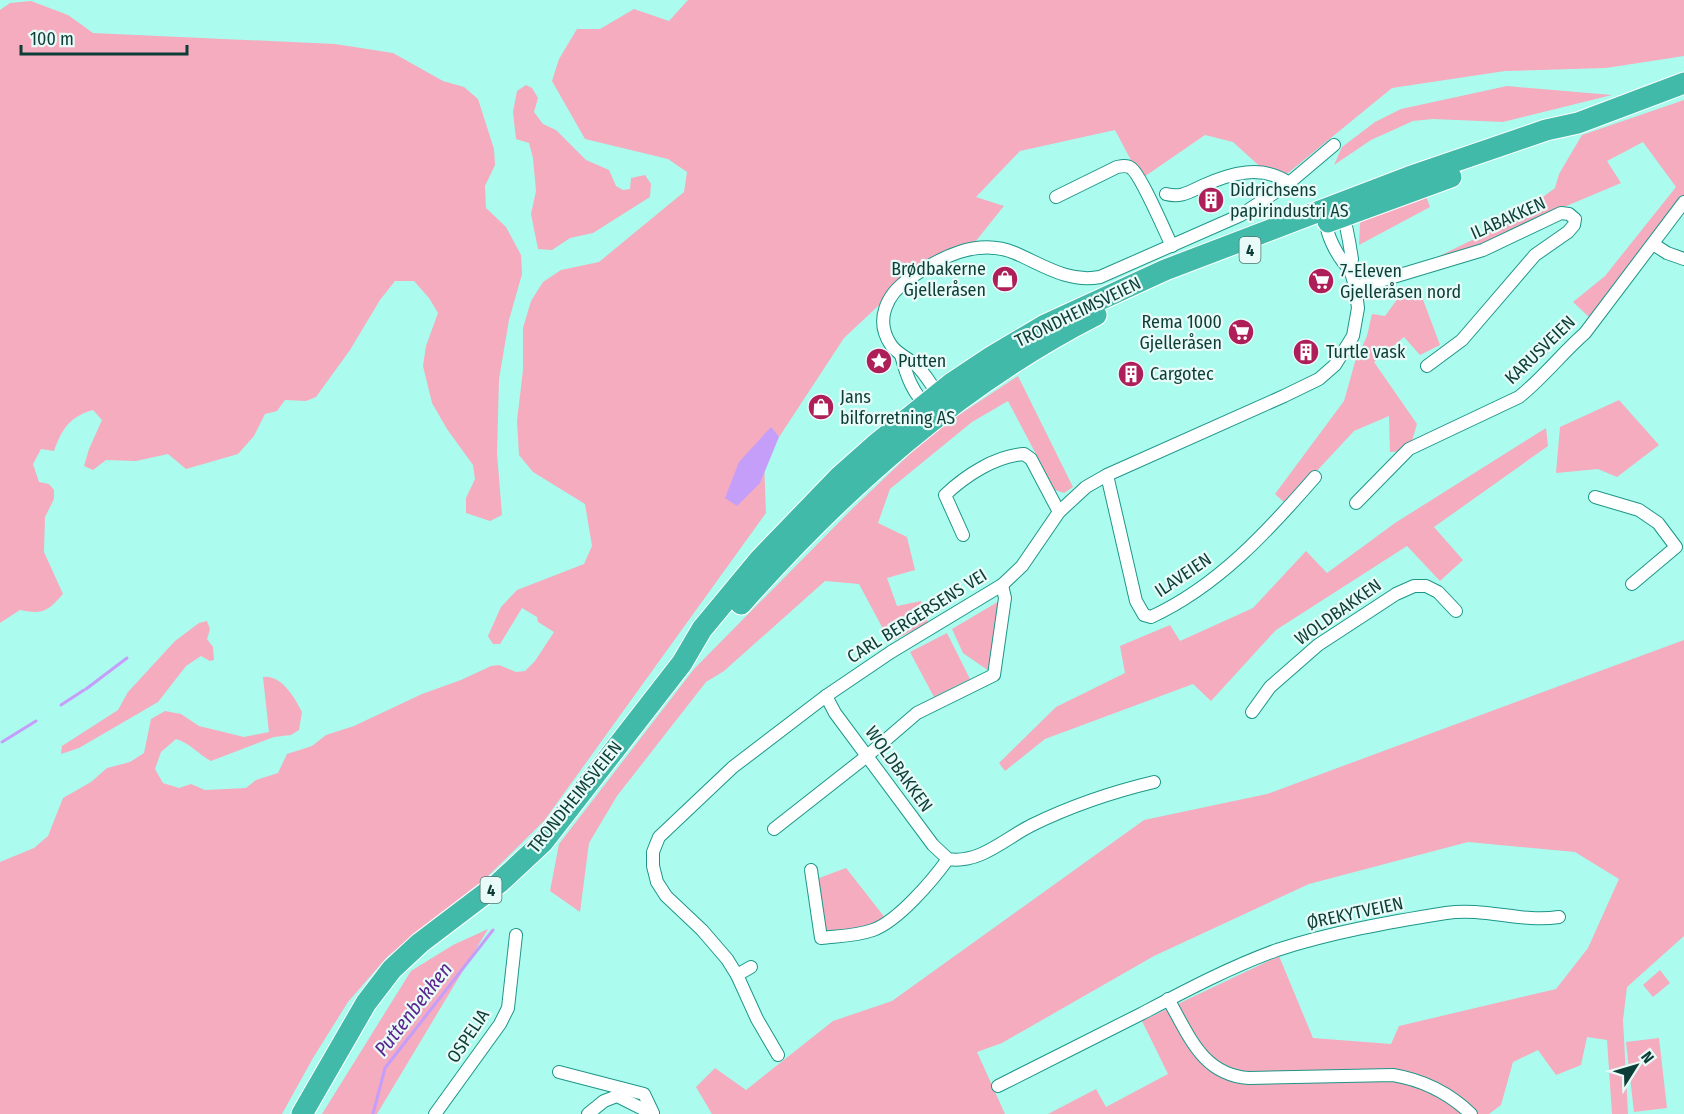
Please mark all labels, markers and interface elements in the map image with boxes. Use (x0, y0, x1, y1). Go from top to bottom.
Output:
scale bar (21, 18, 188, 56)
text: 100 m (30, 28, 74, 50)
place label: Didrichsens papirindustri AS (1230, 179, 1349, 222)
building icon: Didrichsens papirindustri AS (1196, 185, 1226, 215)
street label: ILABAKKEN (1467, 192, 1549, 244)
road number: 4 (1240, 237, 1260, 263)
place label: Brødbakerne Gjelleråsen (891, 258, 986, 301)
place label: 7-Eleven Gjelleråsen nord (1340, 260, 1461, 303)
shop icon: Brødbakerne Gjelleråsen (990, 264, 1020, 294)
supermarket icon: 7-Eleven Gjelleråsen nord (1306, 266, 1336, 296)
street label: TRONDHEIMSVEIEN (1011, 272, 1145, 352)
place label: Rema 1000 Gjelleråsen (1139, 311, 1222, 354)
street label: KARUSVEIEN (1500, 311, 1580, 389)
supermarket icon: Rema 1000 Gjelleråsen (1226, 317, 1256, 347)
building icon: Turtle vask (1291, 337, 1321, 367)
place label: Turtle vask (1326, 341, 1406, 363)
place icon: Putten (864, 346, 894, 376)
place label: Putten (898, 350, 946, 372)
building icon: Cargotec (1116, 359, 1146, 389)
place label: Cargotec (1150, 363, 1214, 385)
place label: Jans bilforretning AS (840, 386, 955, 429)
shop icon: Jans bilforretning AS (806, 392, 836, 422)
street label: ILAVEIEN (1150, 548, 1216, 602)
street label: CARL BERGERSENS VEI (843, 564, 991, 668)
street label: WOLDBAKKEN (1290, 574, 1386, 650)
street label: WOLDBAKKEN (860, 722, 938, 816)
street label: TRONDHEIMSVEIEN (523, 737, 627, 857)
road number: 4 (480, 877, 502, 903)
street label: ØREKYTVEIEN (1305, 892, 1405, 934)
water label: Puttenbekken (369, 957, 457, 1061)
street label: OSPELIA (442, 1004, 494, 1067)
north arrow (1606, 1036, 1666, 1096)
text: N (1637, 1048, 1658, 1067)

